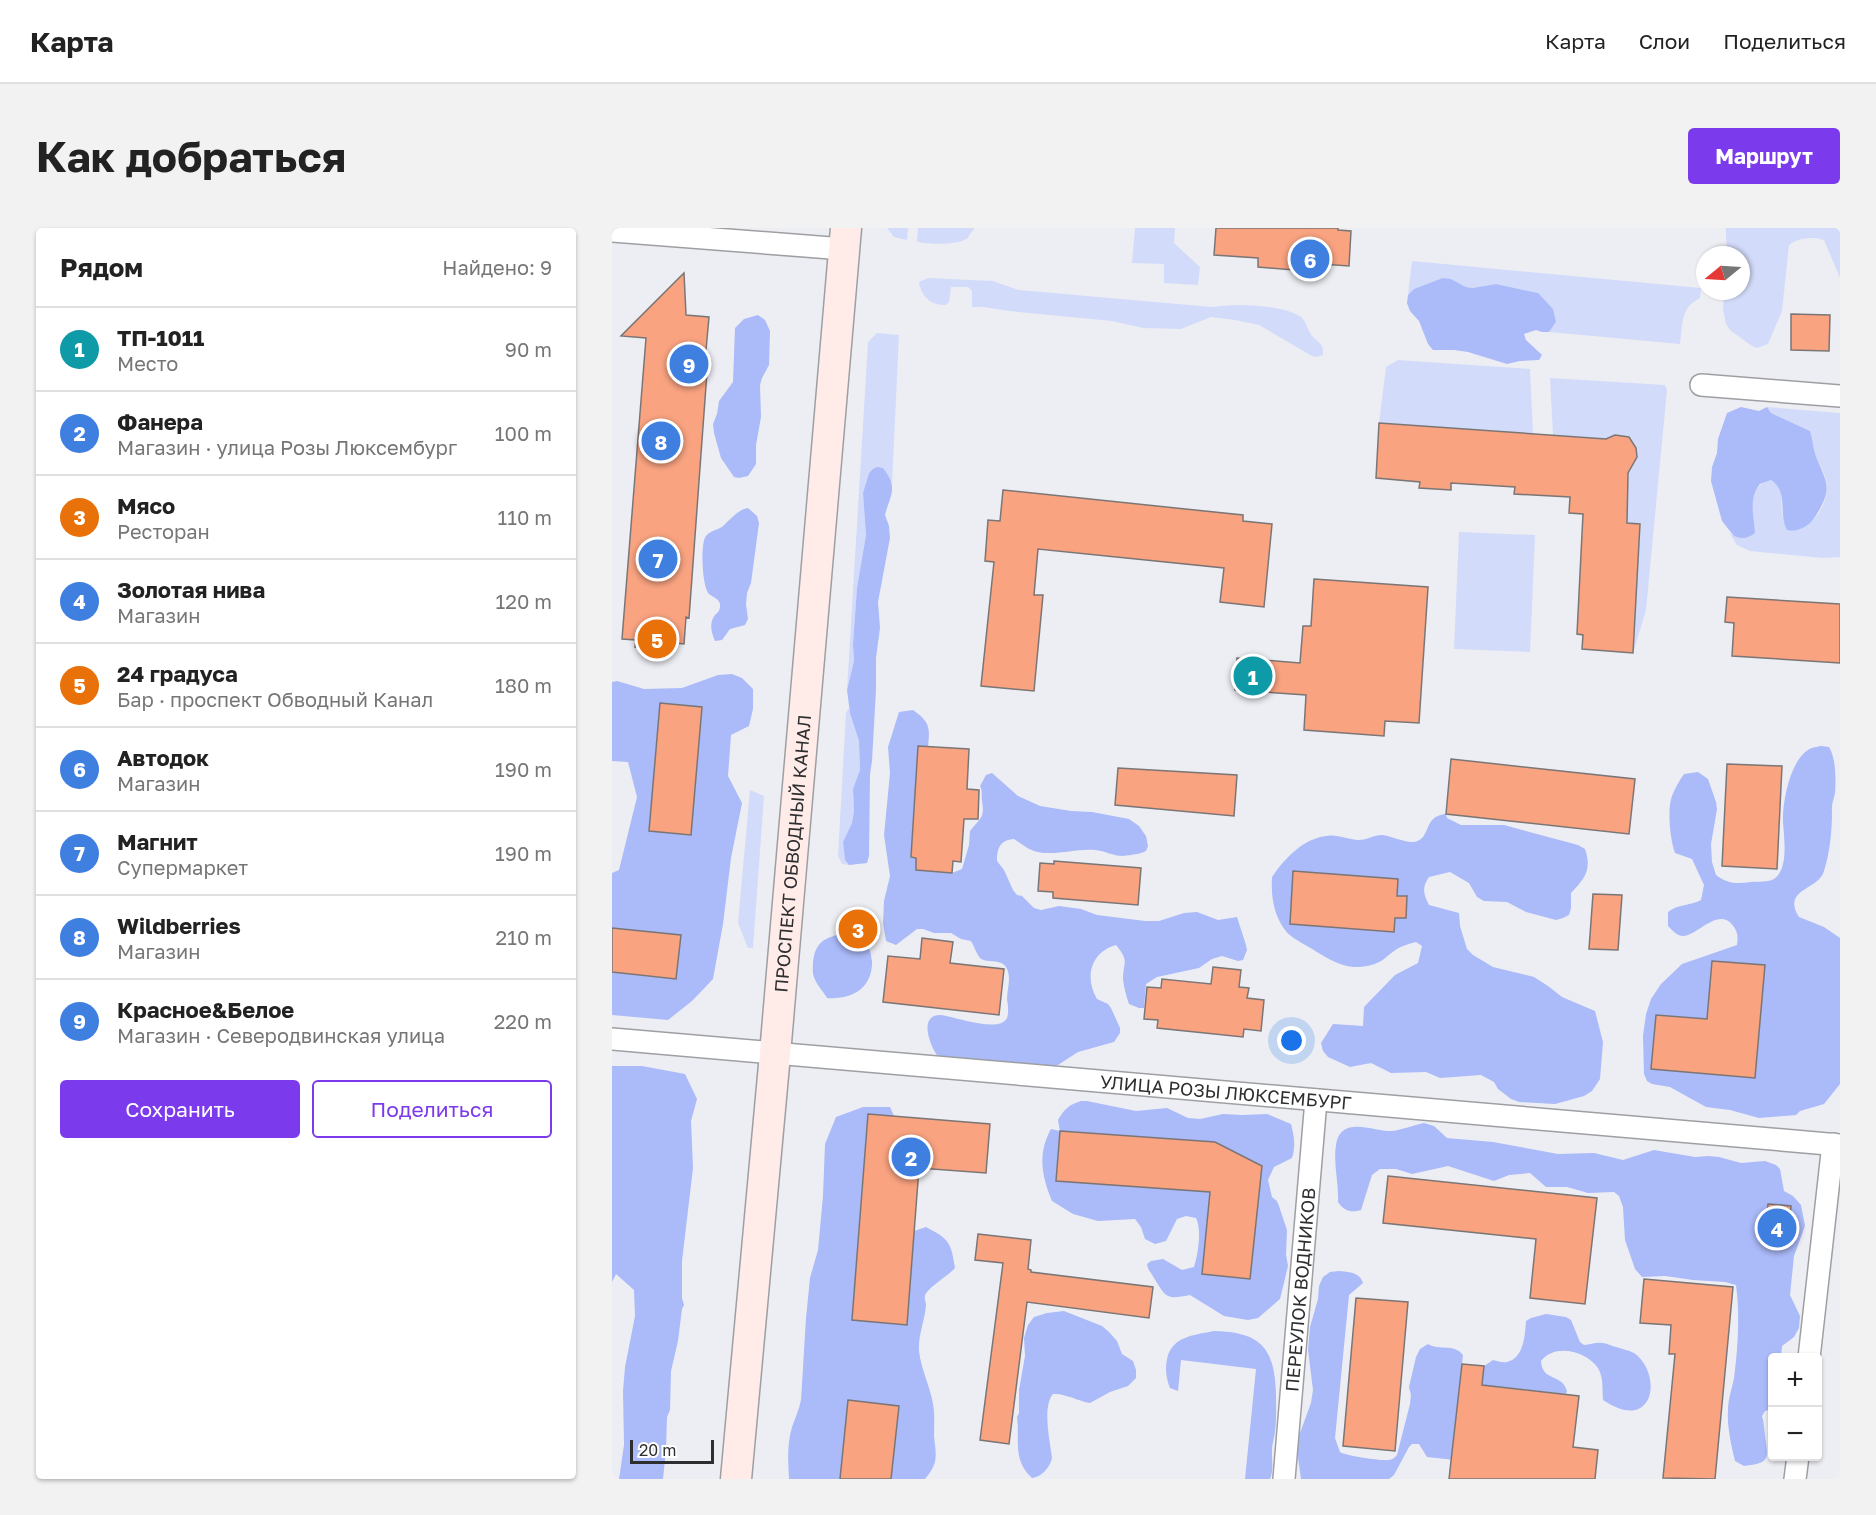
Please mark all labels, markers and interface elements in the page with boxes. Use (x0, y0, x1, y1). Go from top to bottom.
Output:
text: Карта (30, 25, 114, 58)
text: Карта (1545, 28, 1606, 54)
text: Слои (1639, 28, 1690, 54)
text: Поделиться (1723, 28, 1846, 54)
button: Маршрут (1688, 128, 1840, 184)
text: Как добраться (36, 131, 346, 181)
pin: 6 (1290, 237, 1330, 282)
north arrow (1696, 246, 1750, 300)
text: Рядом (60, 252, 143, 283)
text: Найдено: 9 (442, 255, 552, 279)
text: ТП-1011 (117, 324, 204, 351)
text: 1 (74, 337, 85, 361)
text: 90 m (505, 337, 552, 361)
pin: 9 (670, 342, 709, 386)
text: Место (117, 351, 178, 375)
text: Фанера (117, 408, 203, 435)
pin: 8 (641, 418, 680, 464)
text: 2 (73, 421, 86, 445)
text: 100 m (495, 421, 552, 445)
text: Магазин · улица Розы Люксембург (117, 435, 457, 459)
text: Мясо (117, 492, 175, 519)
text: 3 (73, 505, 86, 529)
text: 110 m (498, 505, 552, 529)
text: Ресторан (117, 519, 210, 543)
pin: 7 (638, 536, 678, 582)
text: Золотая нива (117, 576, 265, 603)
text: 4 (73, 589, 86, 613)
text: 120 m (496, 589, 552, 613)
text: Магазин (117, 603, 201, 627)
pin: 5 (638, 616, 676, 662)
pin: 1 (1234, 654, 1272, 698)
text: 24 градуса (117, 660, 238, 687)
text: 5 (73, 673, 86, 697)
text: 180 m (495, 673, 552, 697)
text: Бар · проспект Обводный Канал (117, 687, 433, 711)
street label: ПРОСПЕКТ ОБВОДНЫЙ КАНАЛ (769, 714, 815, 993)
text: Автодок (117, 744, 209, 771)
text: 6 (73, 757, 86, 781)
text: 190 m (495, 757, 552, 781)
text: Магазин (117, 771, 201, 795)
text: Магнит (117, 828, 198, 855)
text: 7 (74, 841, 85, 865)
text: 190 m (495, 841, 552, 865)
text: Супермаркет (117, 855, 248, 879)
pin: 3 (838, 906, 878, 952)
text: Wildberries (117, 912, 241, 939)
text: 8 (73, 925, 86, 949)
text: 210 m (496, 925, 552, 949)
text: Магазин (117, 939, 201, 963)
text: Красное&Белое (117, 996, 294, 1023)
text: 9 (73, 1009, 86, 1033)
text: 220 m (494, 1009, 552, 1033)
text: Магазин · Северодвинская улица (117, 1023, 445, 1047)
your location (1277, 1026, 1306, 1055)
street label: УЛИЦА РОЗЫ ЛЮКСЕМБУРГ (1099, 1070, 1352, 1114)
button: Сохранить (60, 1080, 300, 1138)
button: Поделиться (312, 1080, 552, 1138)
pin: 2 (892, 1134, 930, 1180)
street label: ПЕРЕУЛОК ВОДНИКОВ (1280, 1187, 1320, 1393)
pin: 4 (1758, 1206, 1796, 1250)
map controls (1768, 1353, 1822, 1461)
button: + (1768, 1353, 1822, 1407)
button: − (1768, 1407, 1822, 1461)
scale bar (630, 1437, 714, 1464)
text: 20 m (639, 1440, 676, 1460)

